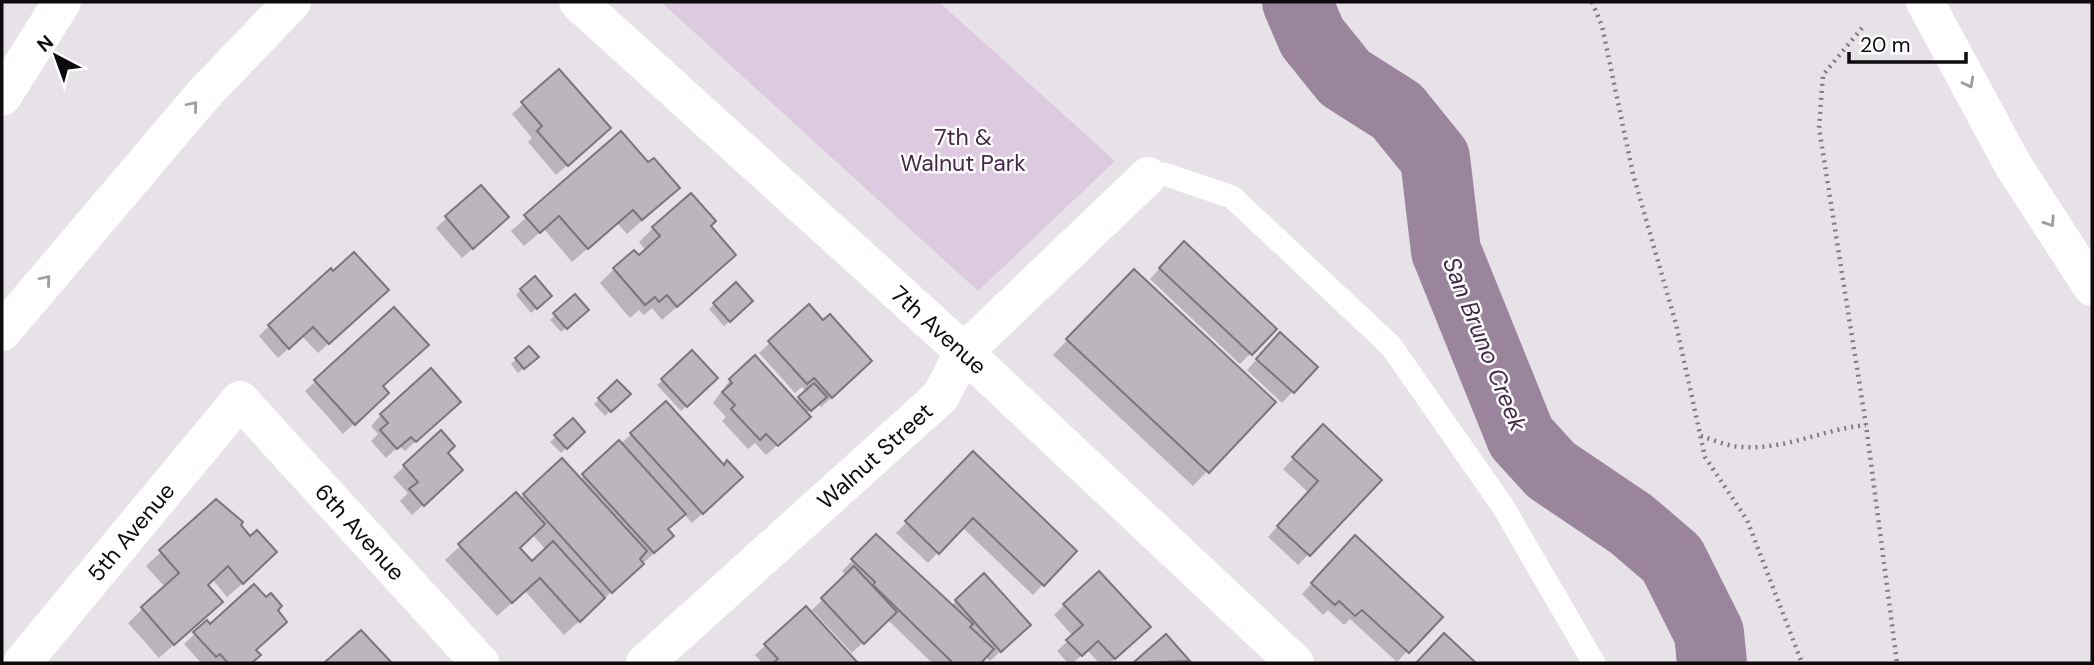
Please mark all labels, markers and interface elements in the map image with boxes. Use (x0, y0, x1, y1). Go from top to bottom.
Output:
north arrow (21, 21, 91, 91)
scale bar (1849, 21, 1966, 65)
text: N (32, 30, 59, 58)
text: 20 m (1860, 31, 1911, 59)
one-way arrow (1961, 76, 1974, 89)
one-way arrow (185, 102, 197, 115)
park label: 7th & Walnut Park (900, 122, 1026, 178)
one-way arrow (2041, 214, 2054, 227)
water label: San Bruno Creek (1436, 252, 1534, 436)
one-way arrow (38, 275, 50, 288)
street label: 7th Avenue (885, 279, 993, 381)
street label: Walnut Street (811, 396, 939, 516)
street label: 5th Avenue (81, 476, 181, 588)
street label: 6th Avenue (308, 477, 412, 587)

